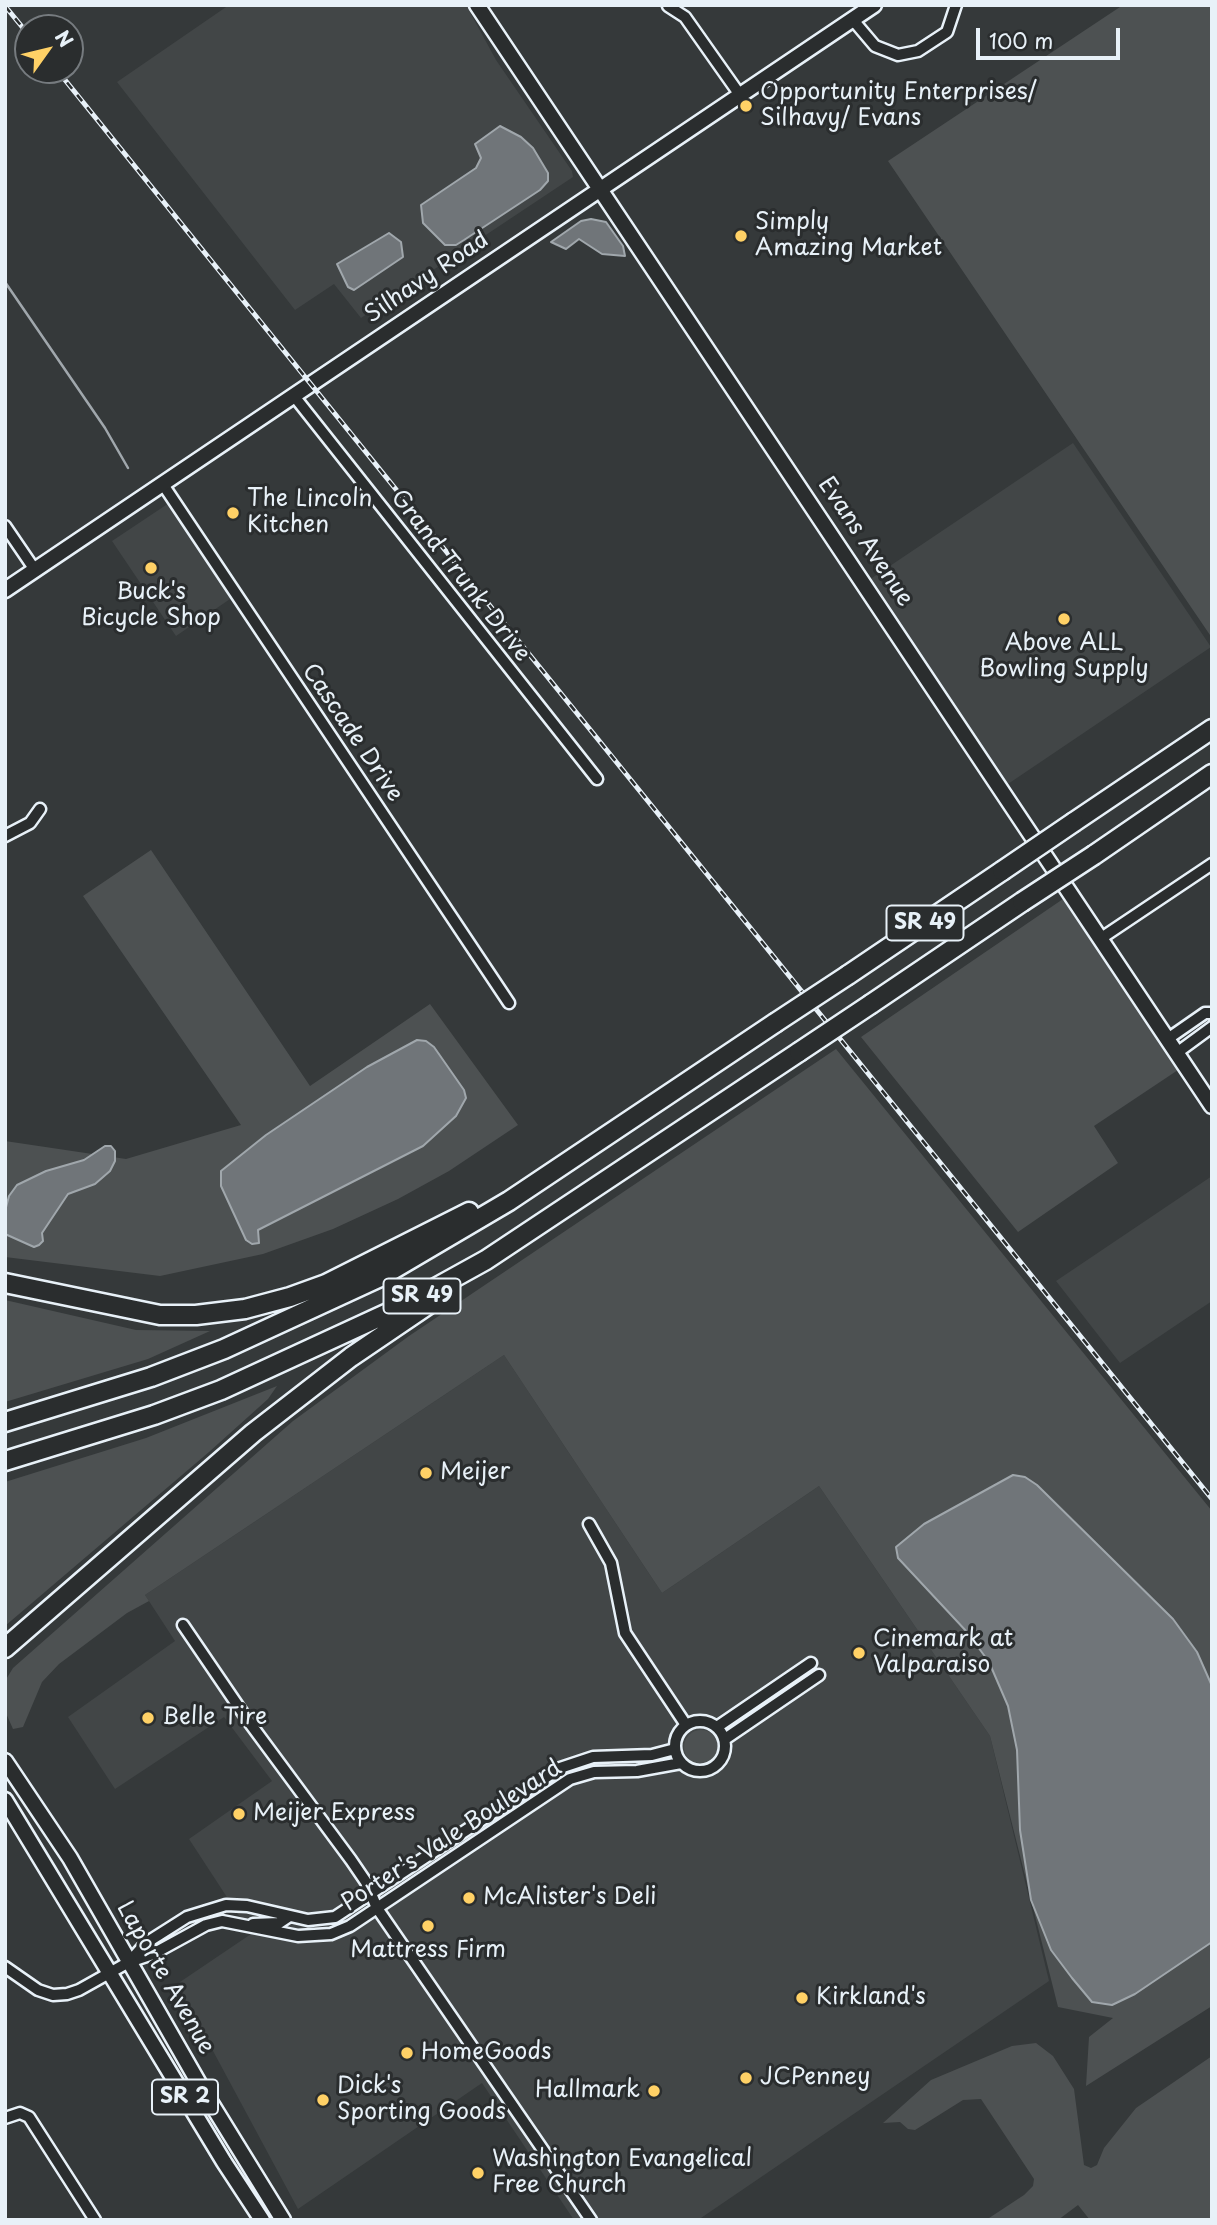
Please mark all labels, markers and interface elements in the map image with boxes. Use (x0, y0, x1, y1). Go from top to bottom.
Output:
north arrow (14, 14, 84, 84)
scale bar (979, 14, 1122, 58)
text: N (49, 24, 81, 52)
text: 100 m (989, 24, 1053, 56)
place label: Opportunity Enterprises/ Silhavy/ Evans (760, 79, 1037, 133)
marker: Opportunity Enterprises/ Silhavy/ Evans (738, 98, 754, 114)
place label: Simply Amazing Market (755, 209, 942, 263)
street label: Silhavy Road (360, 226, 494, 330)
marker: Simply Amazing Market (733, 228, 749, 244)
street label: Evans Avenue (812, 472, 918, 612)
street label: Grand Trunk Drive (384, 485, 536, 667)
place label: The Lincoln Kitchen (247, 486, 372, 540)
marker: The Lincoln Kitchen (225, 505, 241, 521)
marker: Buck's Bicycle Shop (143, 560, 159, 576)
place label: Buck's Bicycle Shop (81, 579, 221, 633)
marker: Above ALL Bowling Supply (1056, 611, 1072, 627)
place label: Above ALL Bowling Supply (979, 630, 1149, 684)
street label: Cascade Drive (296, 659, 408, 807)
road number: SR 49 (886, 906, 964, 940)
road number: SR 49 (384, 1278, 460, 1314)
place label: Meijer (440, 1459, 510, 1487)
marker: Meijer (418, 1465, 434, 1481)
place label: Cinemark at Valparaiso (873, 1626, 1013, 1680)
marker: Cinemark at Valparaiso (851, 1645, 867, 1661)
place label: Belle Tire (162, 1704, 267, 1732)
marker: Belle Tire (140, 1710, 156, 1726)
street label: Porter's Vale Boulevard (337, 1755, 567, 1917)
place label: Meijer Express (253, 1800, 415, 1828)
marker: Meijer Express (231, 1806, 247, 1822)
place label: McAlister's Deli (483, 1884, 656, 1912)
marker: McAlister's Deli (461, 1890, 477, 1906)
street label: Laporte Avenue (110, 1897, 220, 2059)
marker: Mattress Firm (420, 1918, 436, 1934)
place label: Mattress Firm (350, 1937, 506, 1965)
place label: Kirkland's (816, 1984, 926, 2012)
marker: Kirkland's (794, 1990, 810, 2006)
place label: HomeGoods (421, 2039, 551, 2067)
marker: HomeGoods (399, 2045, 415, 2061)
place label: JCPenney (760, 2064, 870, 2092)
marker: JCPenney (738, 2070, 754, 2086)
place label: Dick's Sporting Goods (337, 2073, 506, 2127)
place label: Hallmark (535, 2077, 640, 2105)
road number: SR 2 (152, 2080, 218, 2114)
marker: Hallmark (646, 2083, 662, 2099)
marker: Dick's Sporting Goods (315, 2092, 331, 2108)
place label: Washington Evangelical Free Church (492, 2146, 752, 2200)
marker: Washington Evangelical Free Church (470, 2165, 486, 2181)

